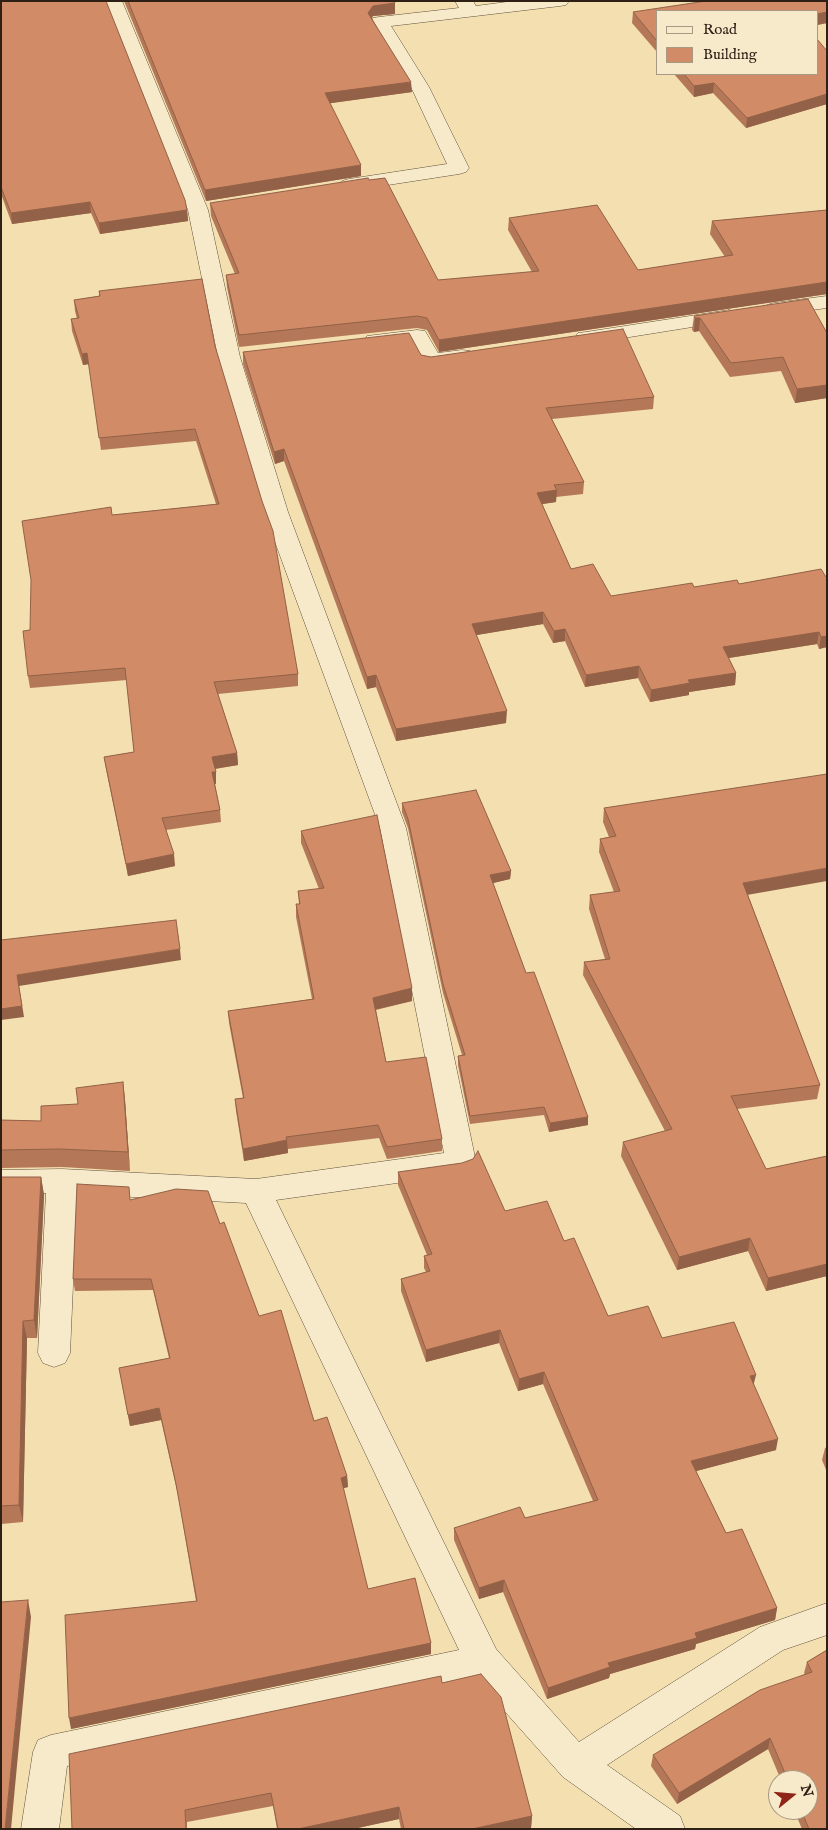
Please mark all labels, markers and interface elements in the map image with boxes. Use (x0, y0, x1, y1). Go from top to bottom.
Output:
legend (656, 10, 818, 75)
text: Road (703, 20, 737, 39)
text: Building (703, 45, 757, 64)
north arrow (768, 1770, 818, 1820)
text: N (796, 1782, 817, 1799)

